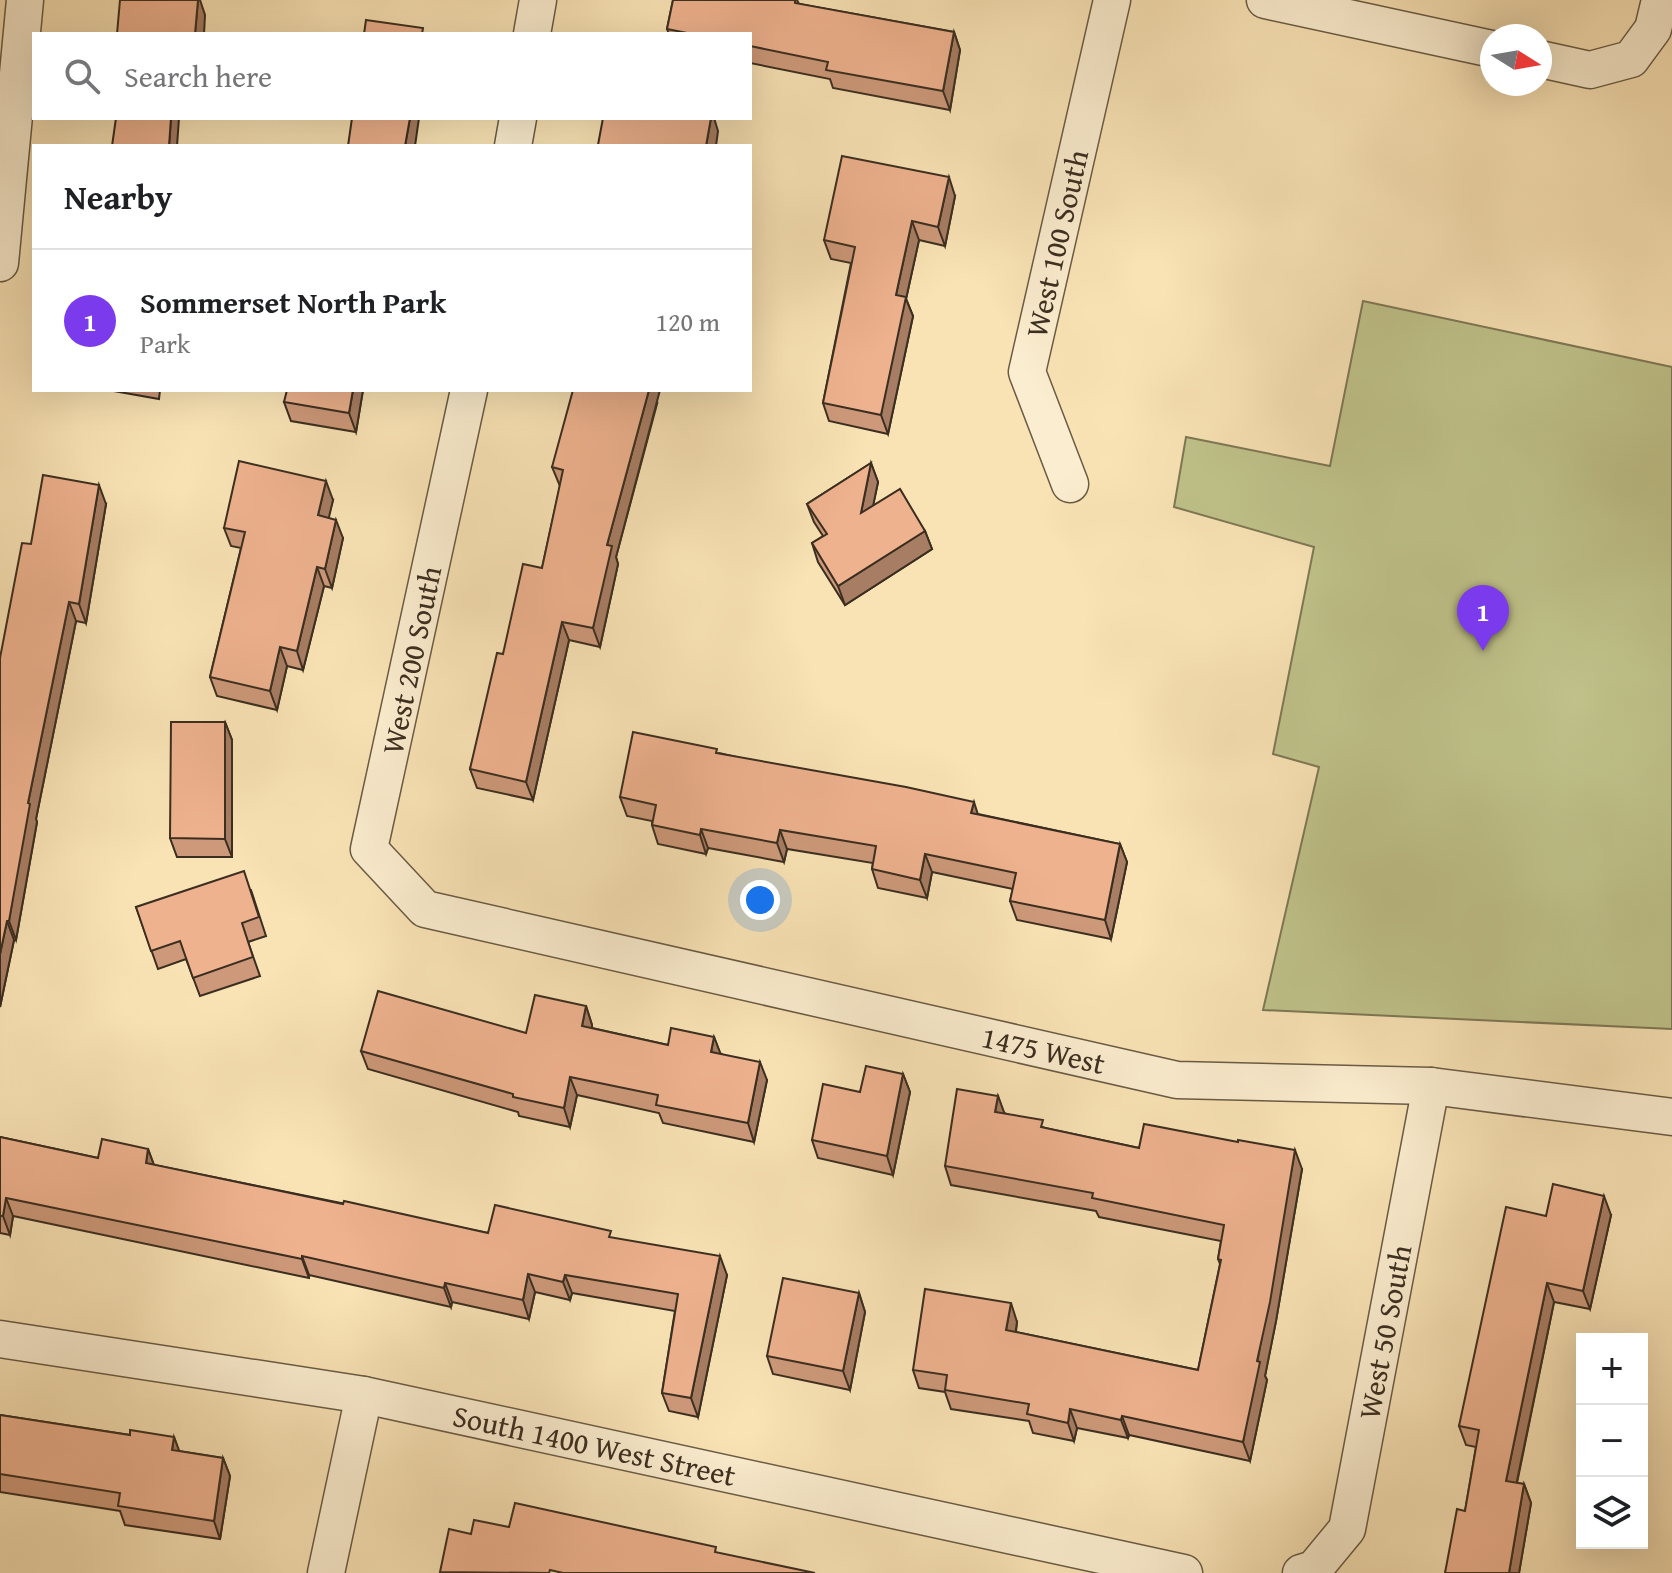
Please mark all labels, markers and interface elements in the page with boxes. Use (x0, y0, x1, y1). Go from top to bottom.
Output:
north arrow (1480, 24, 1552, 96)
search box (32, 32, 752, 120)
icon: search (60, 54, 104, 98)
text: Search here (124, 54, 272, 98)
street label: West 100 South (1014, 145, 1099, 341)
text: Nearby (64, 172, 173, 221)
text: Sommerset North Park (140, 280, 446, 324)
text: 1 (83, 302, 97, 341)
text: 120 m (655, 302, 720, 341)
text: Park (140, 324, 190, 363)
street label: West 200 South (370, 562, 452, 758)
pin: 1 (1457, 585, 1509, 651)
your location (740, 880, 780, 920)
street label: 1475 West (977, 1014, 1110, 1085)
street label: West 50 South (1346, 1241, 1422, 1423)
map controls (1576, 1333, 1648, 1549)
button: + (1576, 1333, 1648, 1405)
street label: South 1400 West Street (449, 1393, 740, 1497)
button: − (1576, 1405, 1648, 1477)
button: layers (1576, 1477, 1648, 1549)

